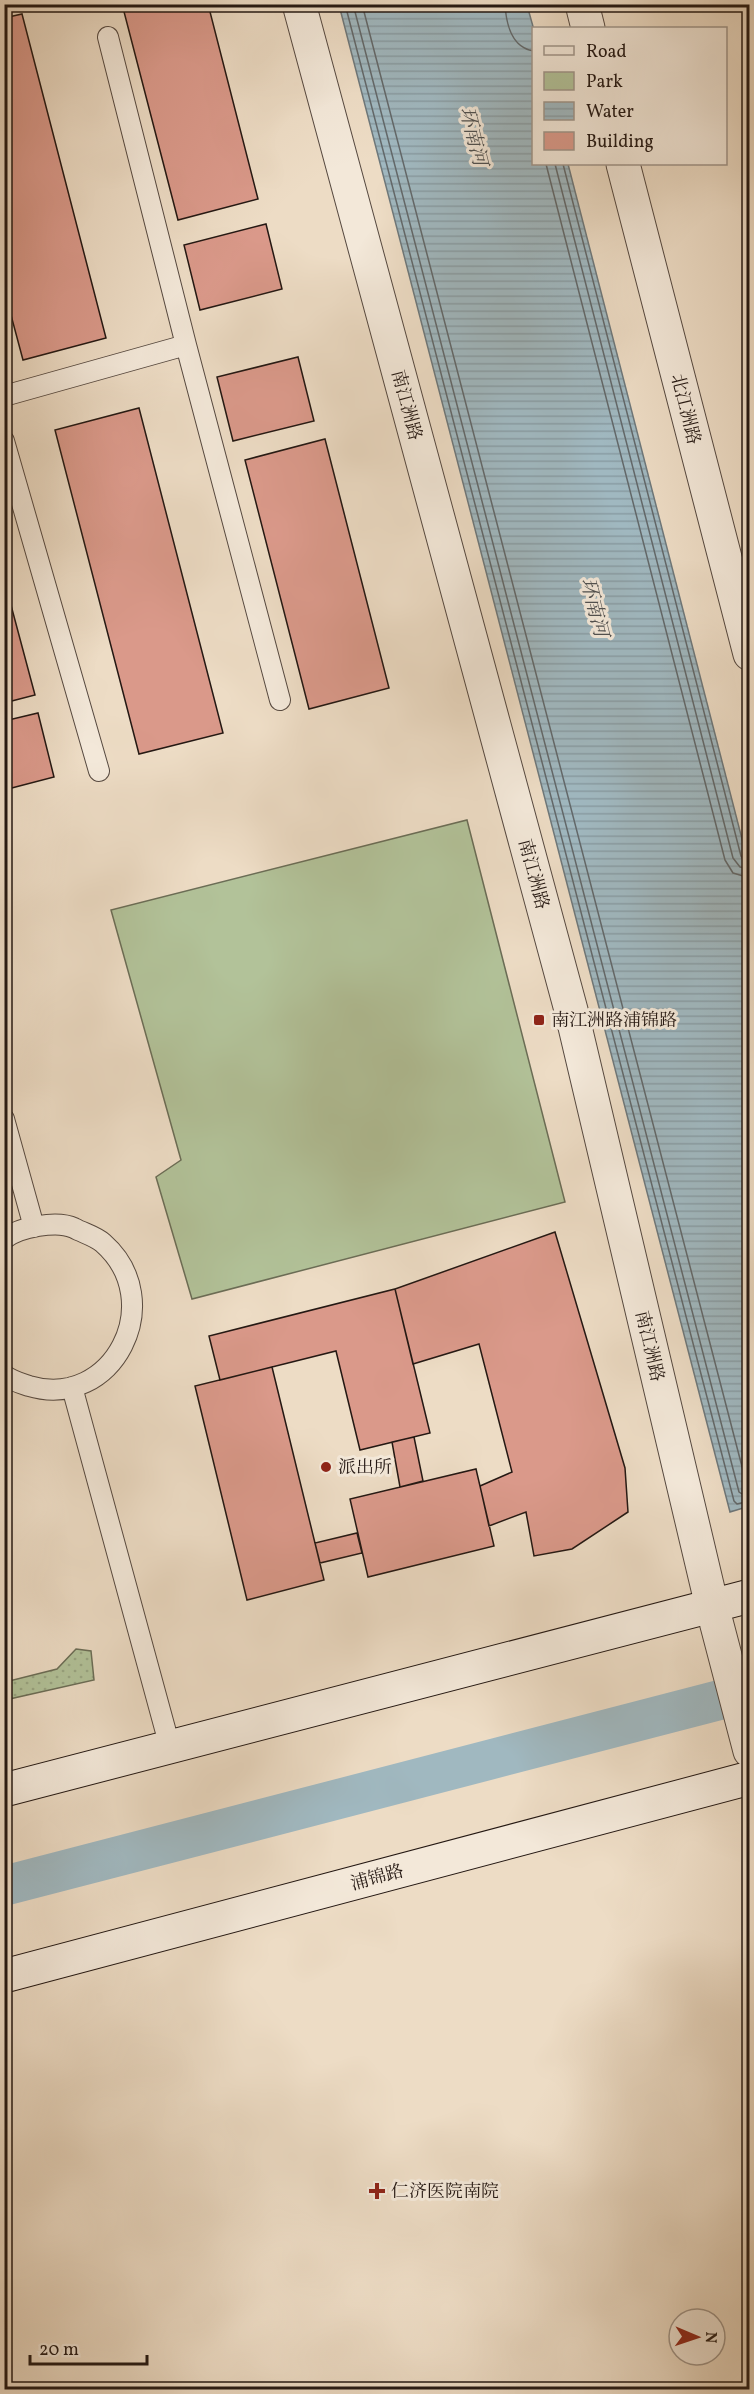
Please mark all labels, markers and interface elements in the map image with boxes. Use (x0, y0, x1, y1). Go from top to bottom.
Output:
legend (532, 27, 727, 165)
text: Road (586, 40, 627, 65)
text: Park (586, 70, 623, 95)
text: Water (586, 100, 634, 125)
water label: 环南河 (451, 104, 494, 172)
text: Building (586, 130, 654, 155)
street label: 南江洲路 (384, 367, 427, 443)
street label: 北江洲路 (664, 371, 705, 447)
water label: 环南河 (572, 575, 615, 643)
street label: 南江洲路 (511, 836, 554, 912)
place label: 南江洲路浦锦路 (551, 1009, 677, 1034)
marker: 南江洲路浦锦路 (532, 1013, 546, 1027)
street label: 南江洲路 (628, 1308, 669, 1384)
place label: 派出所 (338, 1456, 392, 1481)
marker: 派出所 (319, 1460, 333, 1474)
street label: 浦锦路 (348, 1859, 407, 1898)
place label: 仁济医院南院 (391, 2180, 499, 2205)
marker: 仁济医院南院 (368, 2182, 386, 2200)
north arrow (667, 2307, 727, 2367)
scale bar (30, 2328, 147, 2366)
text: N (699, 2331, 721, 2344)
text: 20 m (39, 2338, 79, 2363)

